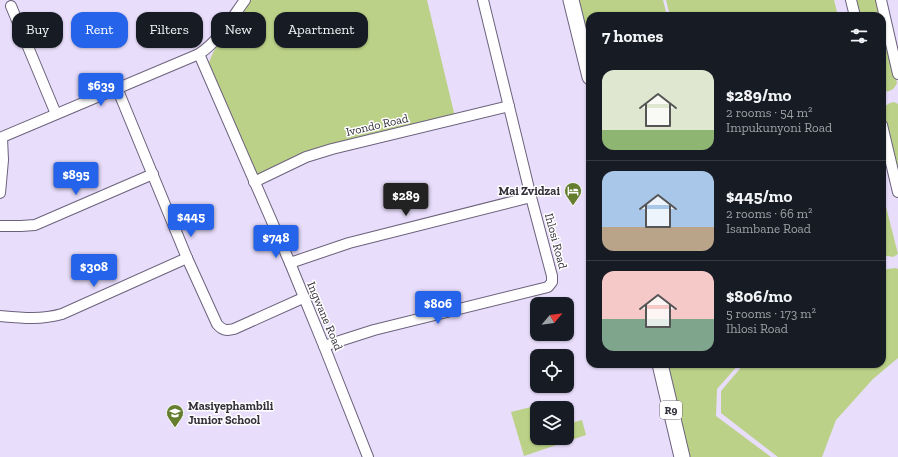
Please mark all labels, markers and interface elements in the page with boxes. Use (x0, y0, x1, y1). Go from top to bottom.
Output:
chip: Buy (12, 12, 63, 48)
chip: Rent (71, 12, 128, 48)
chip: Filters (136, 12, 203, 48)
chip: New (211, 12, 266, 48)
chip: Apartment (274, 12, 368, 48)
icon: filters (848, 25, 870, 47)
text: 7 homes (602, 26, 663, 46)
pin: $639 (77, 73, 125, 107)
text: $639 (87, 78, 115, 93)
text: $289/mo (726, 85, 791, 105)
icon: home (634, 86, 682, 134)
text: 2 rooms · 54 m² (726, 105, 812, 120)
street label: Ivondo Road (344, 111, 410, 139)
text: Impukunyoni Road (726, 120, 832, 135)
pin: $895 (52, 162, 100, 196)
text: $895 (62, 167, 90, 182)
hotel icon: Mai Zvidzai (563, 181, 583, 206)
pin: $289 (382, 183, 430, 217)
place label: Mai Zvidzai (498, 184, 560, 198)
text: $445/mo (726, 186, 792, 206)
icon: home (634, 187, 682, 235)
text: $289 (392, 188, 420, 203)
pin: $445 (167, 204, 215, 238)
text: 2 rooms · 66 m² (726, 206, 813, 221)
text: $445 (177, 209, 205, 224)
street label: Ihlosi Road (542, 212, 570, 271)
text: Isambane Road (726, 221, 811, 236)
pin: $748 (252, 225, 300, 259)
text: $748 (262, 230, 290, 245)
pin: $308 (70, 254, 118, 288)
text: $308 (80, 259, 108, 274)
street label: Ingwane Road (304, 280, 346, 353)
text: $806/mo (726, 286, 792, 306)
icon: home (634, 287, 682, 335)
pin: $806 (414, 291, 462, 325)
text: $806 (424, 296, 452, 311)
north arrow (530, 297, 574, 341)
map controls (530, 297, 574, 445)
text: 5 rooms · 173 m² (726, 306, 816, 321)
text: Ihlosi Road (726, 321, 788, 336)
button: locate (530, 349, 574, 393)
place label: Masiyephambili Junior School (188, 399, 274, 427)
button: layers (530, 401, 574, 445)
road number: R9 (660, 401, 682, 419)
school or university icon: Masiyephambili Junior School (165, 403, 185, 428)

